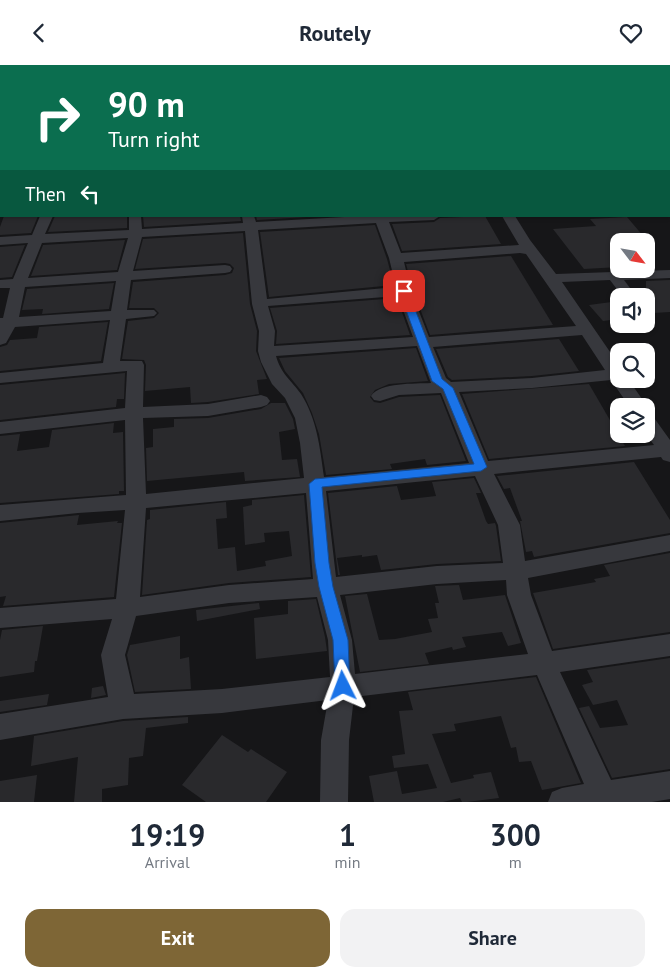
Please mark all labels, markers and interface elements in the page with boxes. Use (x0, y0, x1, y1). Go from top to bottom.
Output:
icon: back (25, 19, 53, 47)
text: Routely (299, 19, 371, 47)
icon: heart (617, 19, 645, 47)
text: 90 m (108, 81, 185, 127)
icon: right (25, 85, 90, 150)
text: Turn right (108, 125, 200, 153)
icon: left (76, 180, 104, 208)
text: Then (25, 182, 66, 206)
north arrow (610, 233, 655, 277)
map controls (610, 233, 655, 443)
pin (383, 270, 425, 312)
icon: arrive (390, 277, 418, 305)
button: sound (610, 288, 655, 333)
button: search (610, 343, 655, 388)
button: layers (610, 398, 655, 443)
position arrow (316, 659, 368, 711)
text: 19:19 (129, 815, 205, 854)
text: 1 (339, 815, 356, 854)
text: 300 (490, 815, 541, 854)
text: Arrival (145, 852, 190, 872)
text: min (335, 852, 361, 872)
text: m (509, 852, 522, 872)
button: Exit (25, 909, 330, 967)
button: Share (340, 909, 645, 967)

